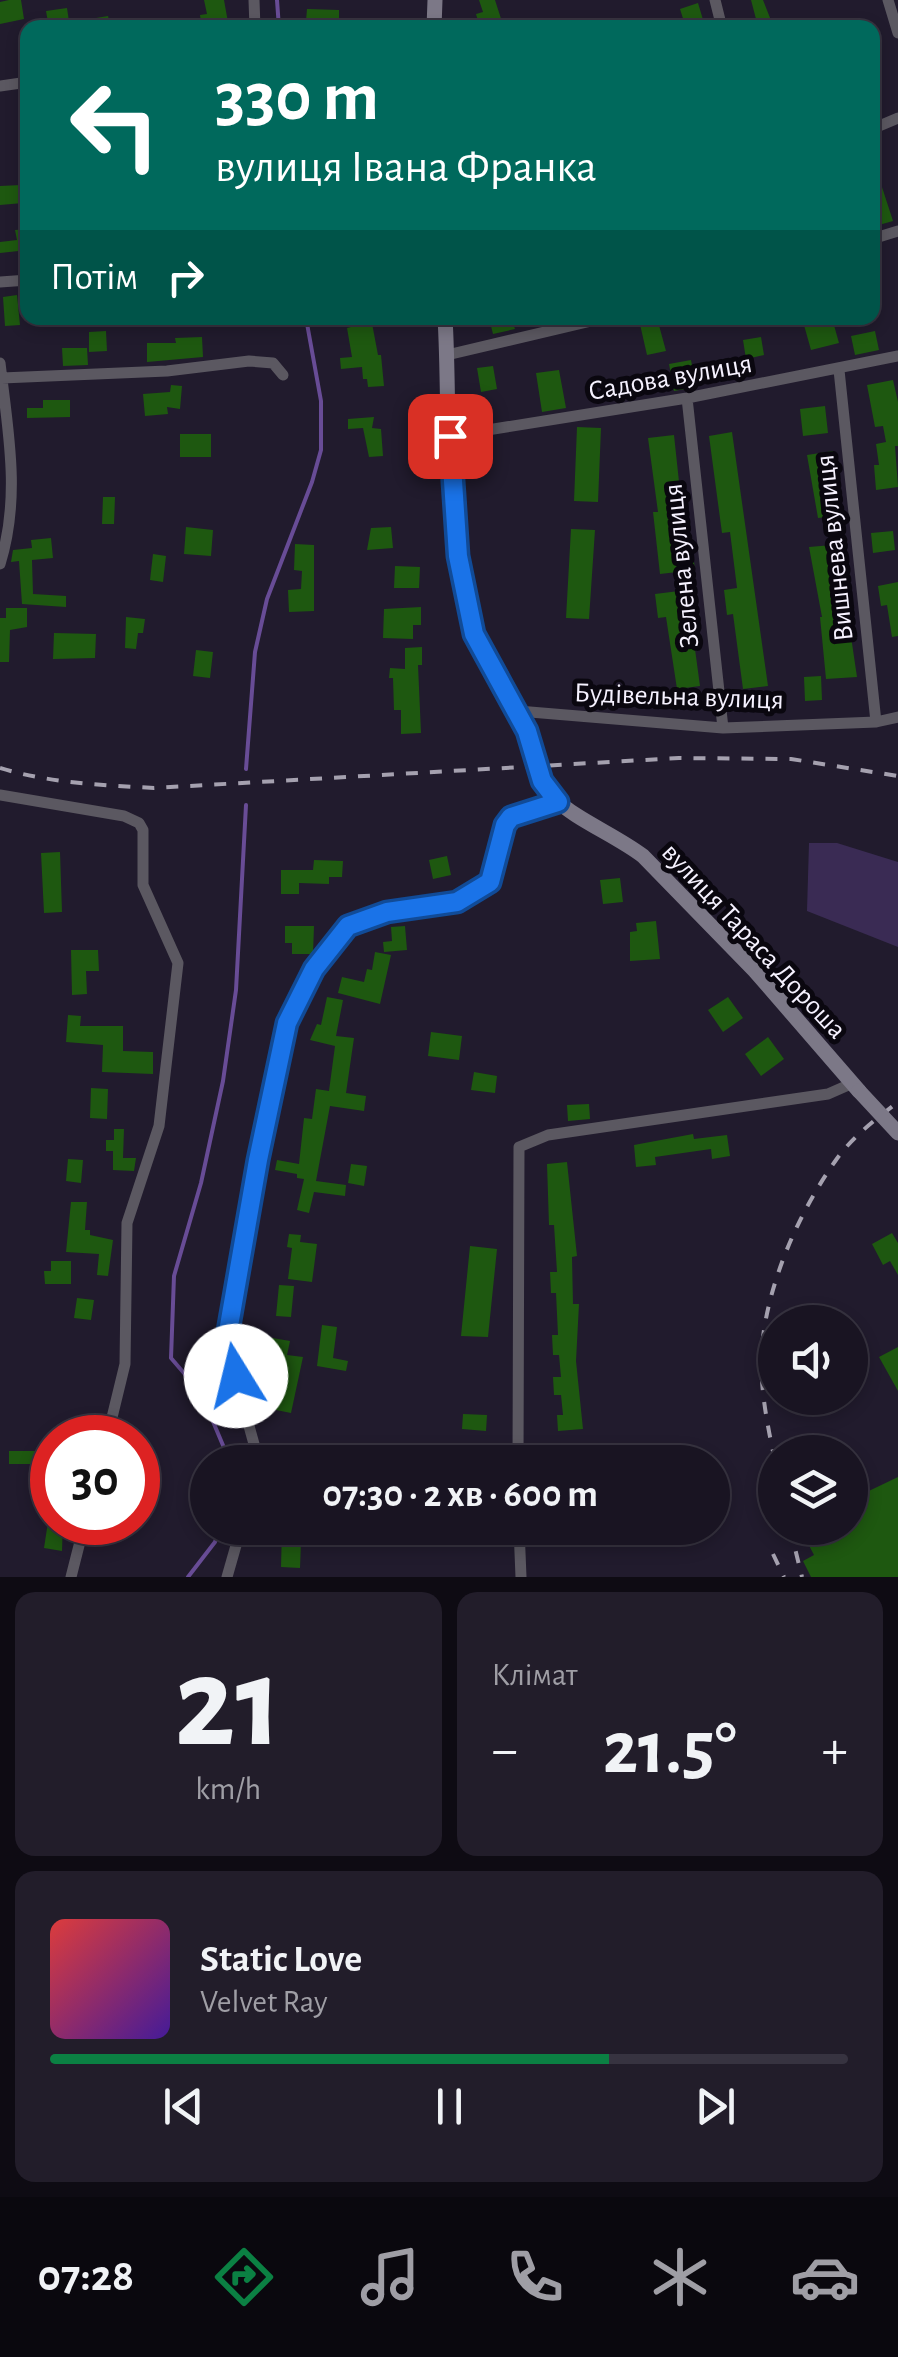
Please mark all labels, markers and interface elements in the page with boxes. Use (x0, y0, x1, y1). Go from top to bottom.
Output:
icon: left (50, 60, 180, 190)
text: 330 m (215, 63, 379, 133)
text: вулиця Івана Франка (215, 145, 597, 190)
icon: right (158, 250, 213, 305)
text: Потім (50, 259, 138, 297)
street label: Садова вулиця (586, 350, 754, 406)
pin (408, 394, 493, 479)
icon: arrive (423, 409, 478, 464)
street label: Вишнева вулиця (811, 453, 859, 642)
street label: Зелена вулиця (659, 482, 705, 649)
street label: Будівельна вулиця (574, 679, 784, 715)
street label: вулиця Тараса Дороша (656, 838, 851, 1045)
map controls (758, 1305, 868, 1545)
button: sound (758, 1305, 868, 1415)
position arrow (184, 1324, 288, 1428)
speed limit sign: 30 (30, 1415, 160, 1545)
button: layers (758, 1435, 868, 1545)
text: 07:30 · 2 хв · 600 m (322, 1476, 598, 1514)
text: 21 (174, 1640, 282, 1770)
text: Клімат (492, 1659, 578, 1691)
text: 21.5° (603, 1712, 737, 1787)
text: − (492, 1723, 518, 1778)
text: + (822, 1723, 848, 1778)
text: km/h (195, 1773, 261, 1805)
text: Static Love (200, 1941, 362, 1979)
text: Velvet Ray (200, 1986, 328, 2018)
icon: previous (156, 2079, 211, 2134)
icon: pause (422, 2079, 477, 2134)
icon: next (688, 2079, 743, 2134)
icon: directions (209, 2242, 279, 2312)
icon: music (355, 2242, 425, 2312)
icon: phone (500, 2242, 570, 2312)
icon: climate (645, 2242, 715, 2312)
icon: car (790, 2242, 860, 2312)
text: 07:28 (38, 2254, 134, 2299)

